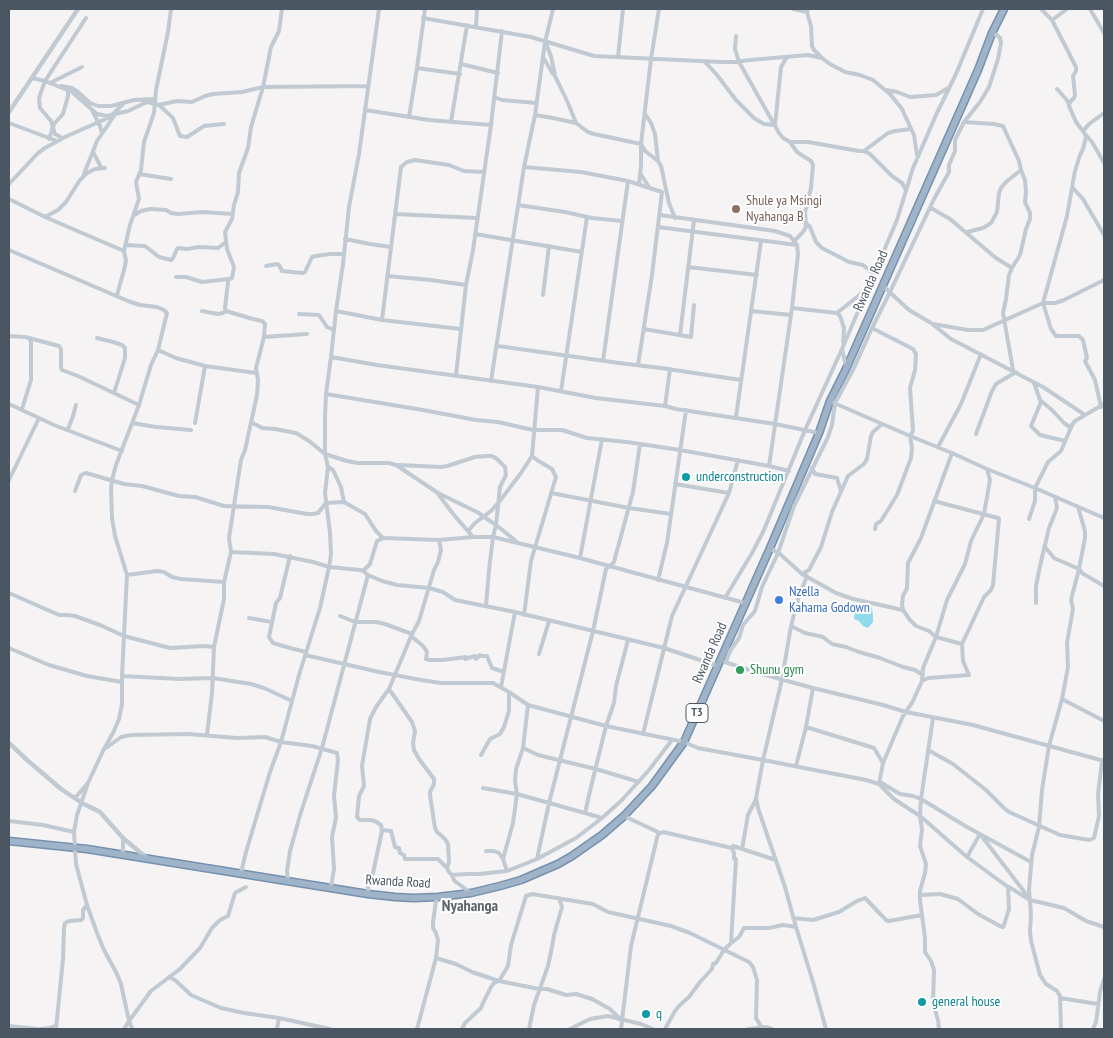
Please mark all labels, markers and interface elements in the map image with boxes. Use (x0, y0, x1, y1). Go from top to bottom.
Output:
place label: Shule ya Msingi Nyahanga B (746, 193, 822, 226)
marker: Shule ya Msingi Nyahanga B (730, 203, 742, 215)
street label: Rwanda Road (850, 248, 892, 314)
place label: underconstruction (696, 469, 783, 485)
marker: underconstruction (680, 471, 692, 483)
place label: Nzella Kahama Godown (789, 584, 870, 616)
marker: Nzella Kahama Godown (773, 594, 785, 606)
street label: Rwanda Road (689, 620, 731, 686)
place label: Shunu gym (750, 662, 804, 678)
marker: Shunu gym (734, 664, 746, 676)
road number: T3 (686, 704, 708, 722)
street label: Rwanda Road (365, 872, 431, 892)
district label: Nyahanga (442, 896, 498, 916)
place label: general house (932, 994, 1000, 1010)
marker: general house (916, 996, 928, 1008)
place label: q (656, 1006, 662, 1022)
marker: q (640, 1008, 652, 1020)

